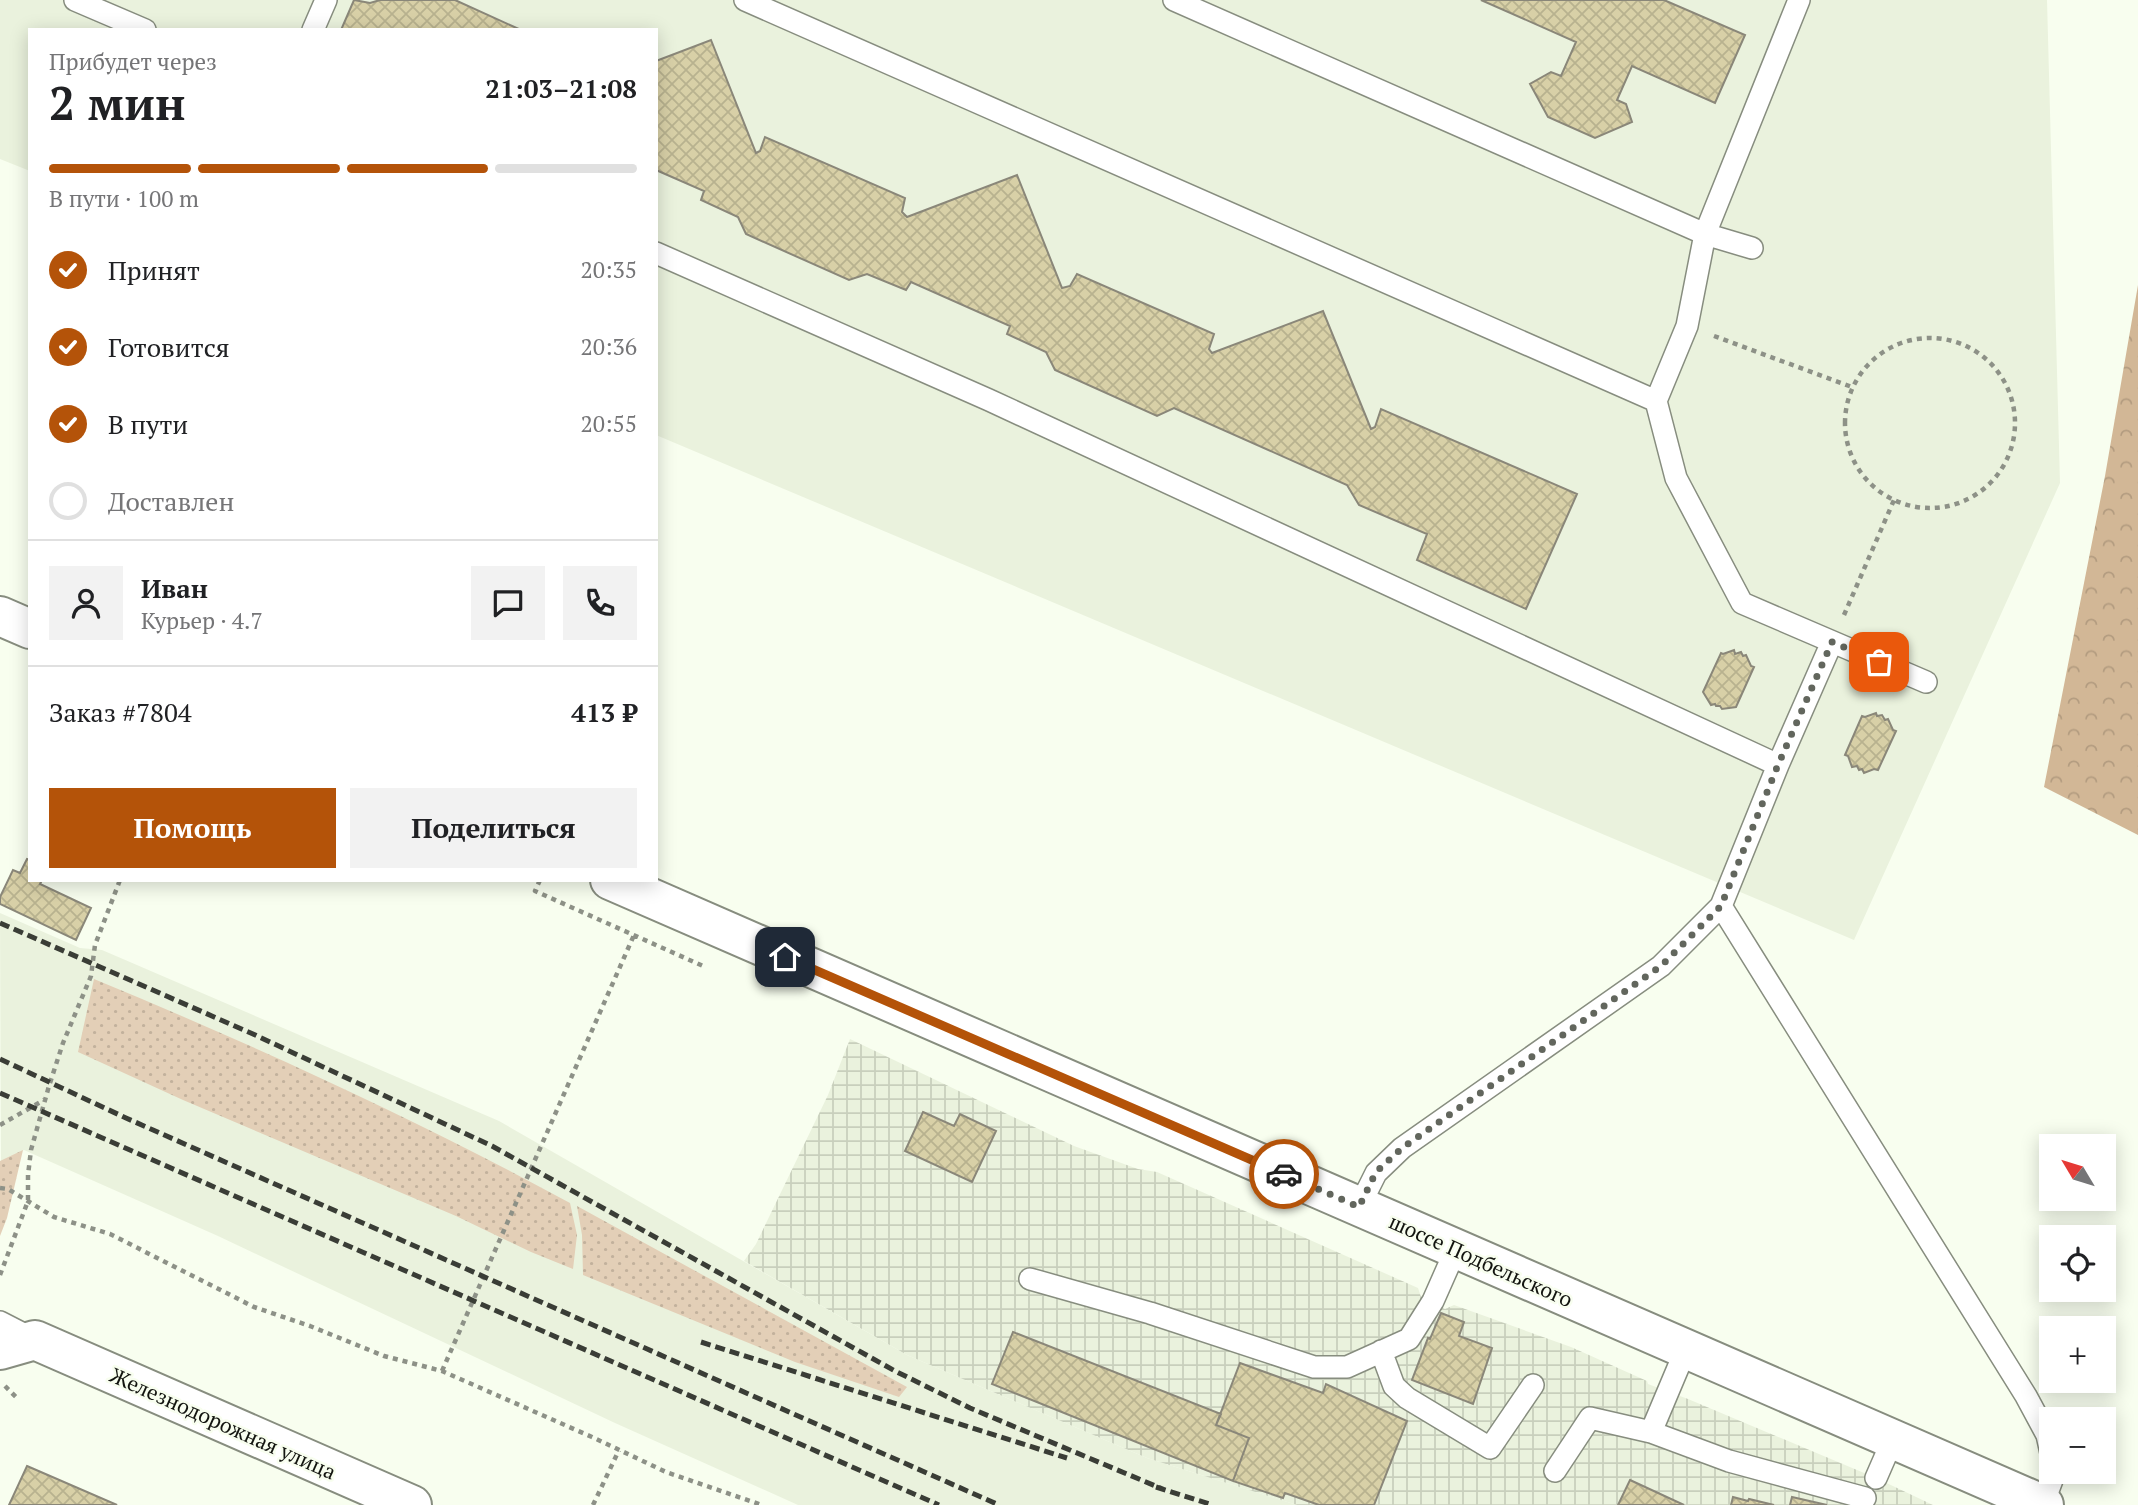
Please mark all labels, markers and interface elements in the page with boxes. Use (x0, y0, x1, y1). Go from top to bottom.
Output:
text: Прибудет через (49, 46, 217, 77)
text: 21:03–21:08 (485, 71, 637, 105)
text: 2 мин (49, 72, 186, 133)
text: В пути · 100 m (49, 183, 199, 214)
icon: check (49, 251, 87, 289)
text: Принят (108, 253, 200, 287)
text: 20:35 (580, 254, 637, 285)
icon: check (49, 328, 87, 366)
text: Готовится (108, 330, 230, 364)
text: 20:36 (580, 331, 637, 362)
icon: check (49, 405, 87, 443)
text: В пути (108, 407, 188, 441)
text: 20:55 (580, 408, 637, 439)
text: Доставлен (108, 484, 234, 518)
button: person (49, 566, 123, 640)
button: chat (471, 566, 545, 640)
button: phone (563, 566, 637, 640)
text: Иван (141, 571, 208, 605)
text: Курьер · 4.7 (141, 605, 263, 636)
pin (1849, 632, 1909, 692)
icon: bag (1860, 643, 1898, 681)
text: Заказ #7804 (49, 695, 192, 729)
text: 413 ₽ (571, 695, 637, 729)
button: Помощь (49, 788, 336, 868)
button: Поделиться (350, 788, 637, 868)
pin (755, 927, 815, 987)
icon: home (766, 938, 804, 976)
north arrow (2039, 1134, 2116, 1211)
map controls (2039, 1134, 2116, 1484)
courier (1249, 1139, 1319, 1209)
icon: car (1265, 1155, 1303, 1193)
street label: шоссе Подбельского (1385, 1207, 1577, 1313)
button: locate (2039, 1225, 2116, 1302)
button: + (2039, 1316, 2116, 1393)
street label: Железнодорожная улица (105, 1360, 341, 1486)
button: − (2039, 1407, 2116, 1484)

